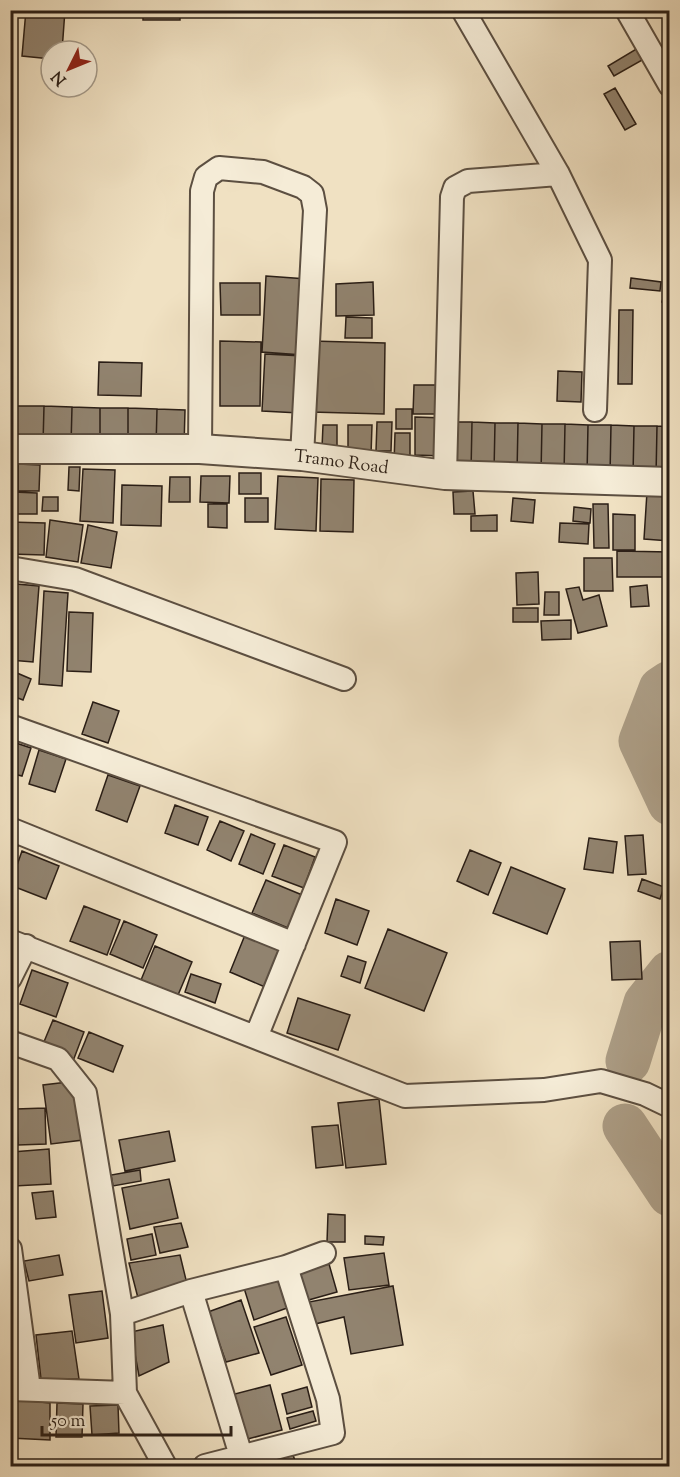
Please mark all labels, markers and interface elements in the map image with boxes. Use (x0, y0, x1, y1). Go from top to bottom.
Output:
north arrow (39, 39, 99, 99)
text: N (47, 65, 73, 90)
street label: Tramo Road (293, 444, 390, 482)
scale bar (42, 1399, 231, 1437)
text: 50 m (50, 1409, 86, 1435)

